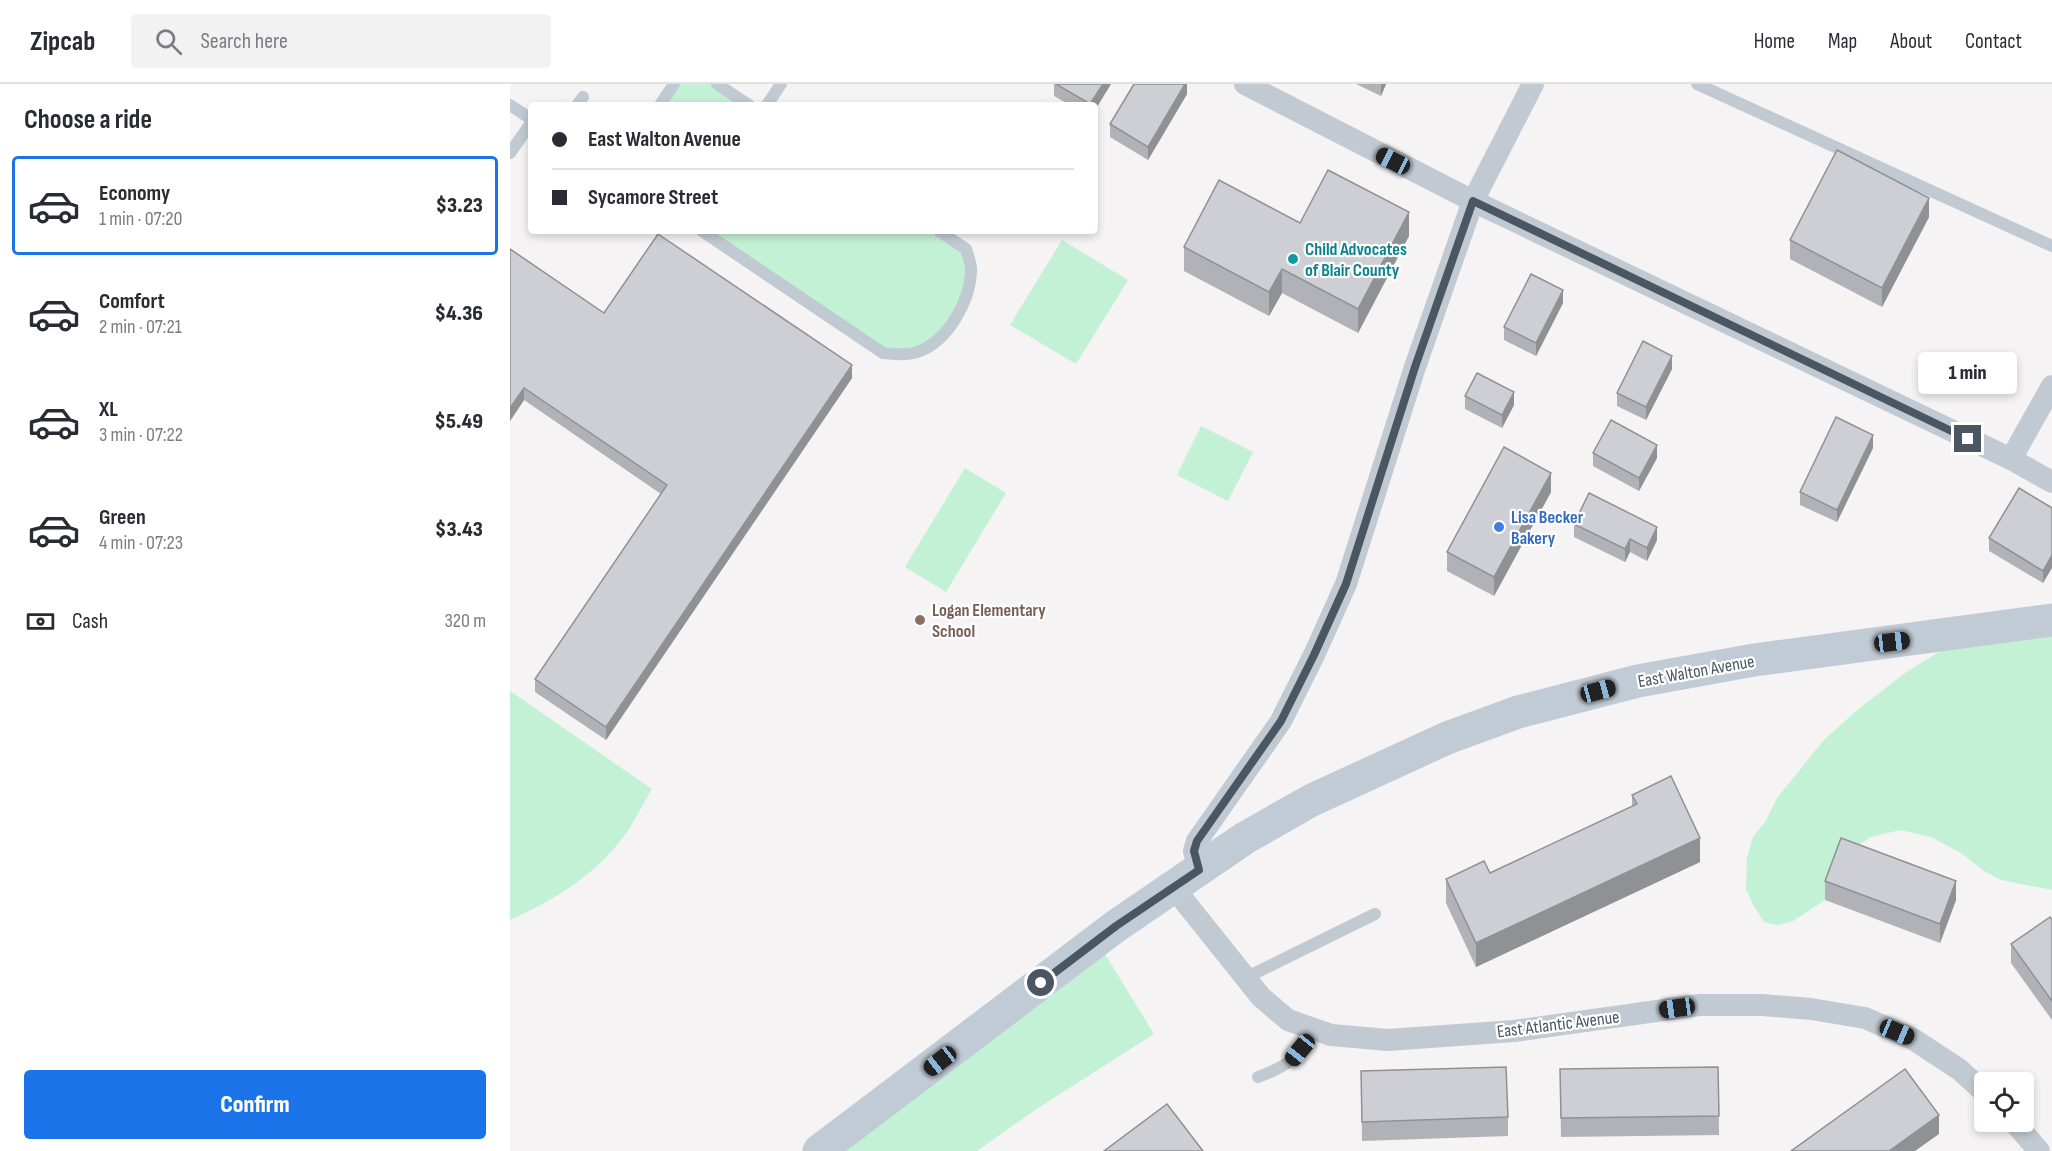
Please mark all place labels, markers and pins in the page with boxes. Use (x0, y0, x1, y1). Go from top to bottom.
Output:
place label: Child Advocates of Blair County (1305, 239, 1407, 281)
marker: Child Advocates of Blair County (1286, 252, 1300, 266)
place label: Lisa Becker Bakery (1511, 507, 1584, 549)
marker: Lisa Becker Bakery (1492, 520, 1506, 534)
place label: Logan Elementary School (932, 600, 1046, 642)
marker: Logan Elementary School (913, 613, 927, 627)

